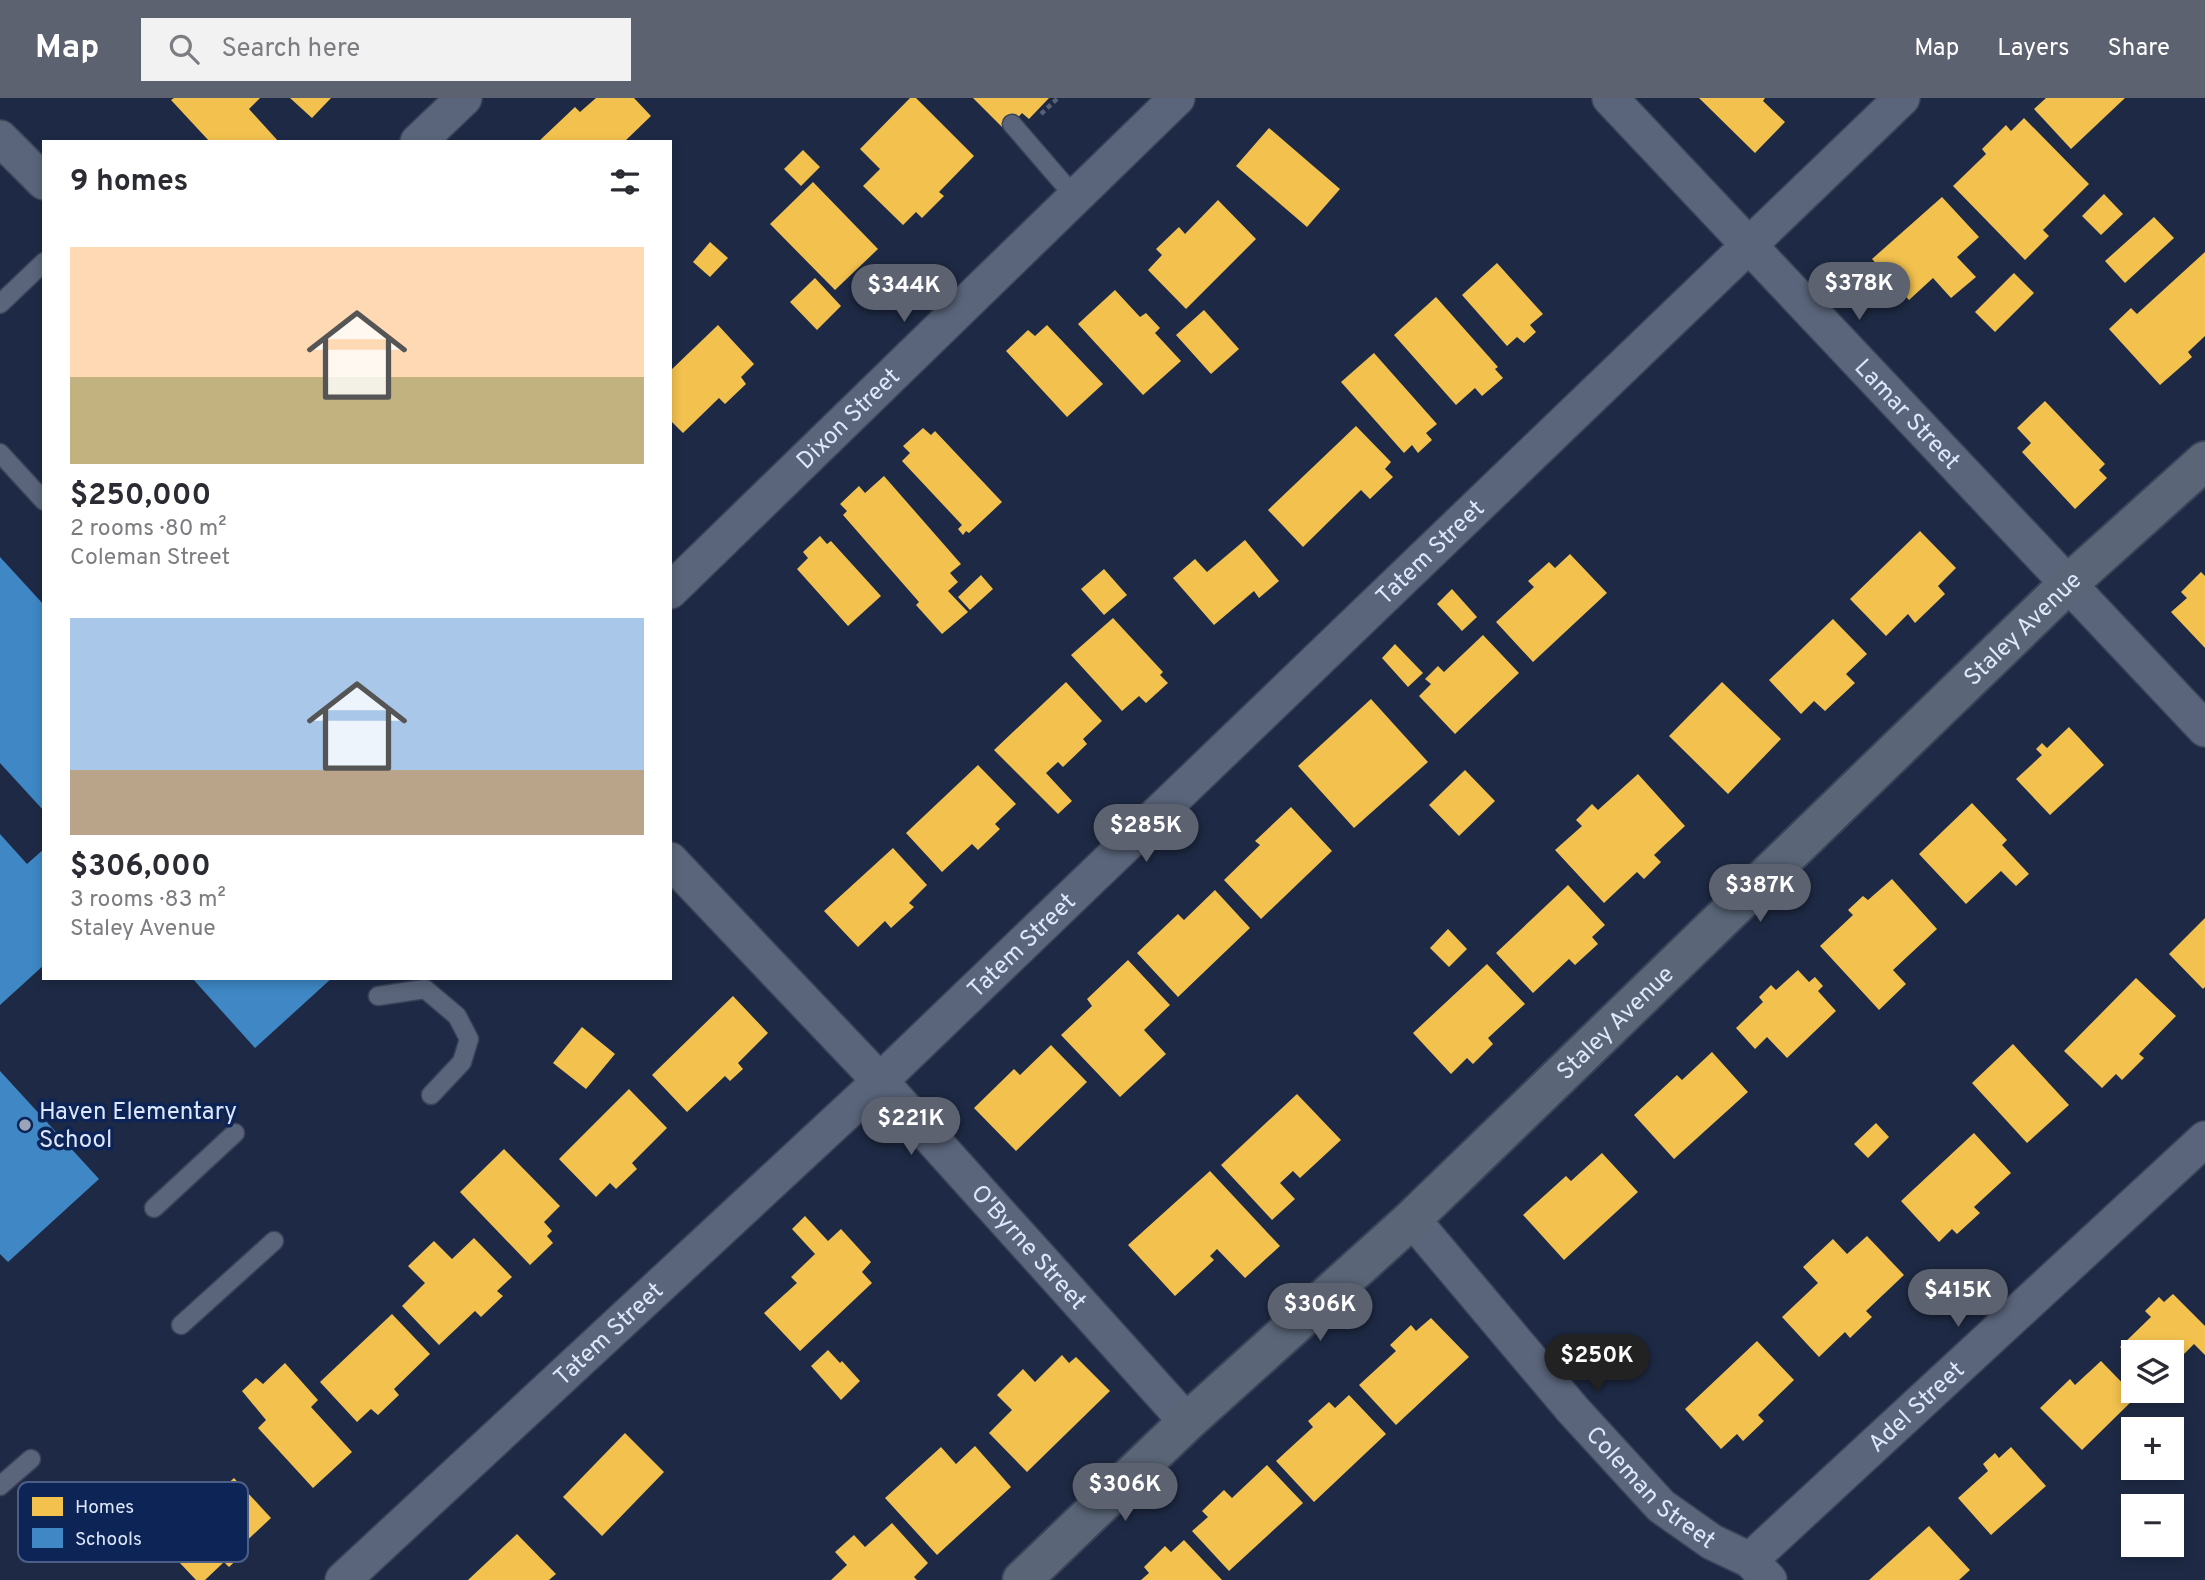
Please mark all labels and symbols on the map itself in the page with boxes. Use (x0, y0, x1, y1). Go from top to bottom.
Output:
pin: $378K (1810, 262, 1908, 322)
pin: $344K (855, 264, 953, 324)
street label: Lamar Street (1847, 354, 1966, 477)
street label: Dixon Street (791, 363, 907, 477)
street label: Tatem Street (1371, 495, 1492, 612)
street label: Staley Avenue (1959, 566, 2089, 693)
pin: $285K (1097, 804, 1195, 864)
pin: $387K (1711, 864, 1809, 924)
street label: Tatem Street (962, 888, 1083, 1006)
street label: Staley Avenue (1551, 960, 1681, 1088)
place label: Haven Elementary School (39, 1098, 237, 1156)
pin: $221K (862, 1098, 960, 1157)
marker: Haven Elementary School (17, 1117, 33, 1133)
street label: O'Byrne Street (964, 1179, 1092, 1317)
pin: $415K (1909, 1270, 2007, 1329)
street label: Tatem Street (548, 1277, 671, 1393)
pin: $306K (1271, 1284, 1369, 1343)
pin: $250K (1548, 1334, 1646, 1394)
street label: Adel Street (1863, 1356, 1972, 1460)
street label: Coleman Street (1578, 1421, 1720, 1557)
pin: $306K (1076, 1464, 1174, 1523)
legend (18, 1482, 248, 1562)
text: Homes (75, 1496, 134, 1520)
text: Schools (75, 1528, 142, 1552)

